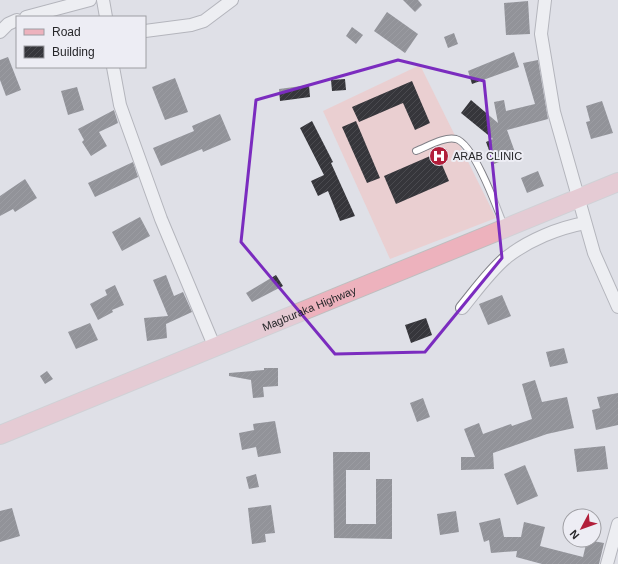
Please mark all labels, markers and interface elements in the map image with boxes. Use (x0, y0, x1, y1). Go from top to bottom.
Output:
legend (16, 16, 146, 68)
text: Road (52, 25, 81, 39)
text: Building (52, 45, 95, 59)
hospital icon: ARAB CLINIC (428, 145, 450, 167)
place label: ARAB CLINIC (453, 150, 522, 162)
street label: Magburaka Highway (260, 284, 358, 333)
north arrow (562, 508, 602, 548)
text: N (567, 528, 582, 541)

